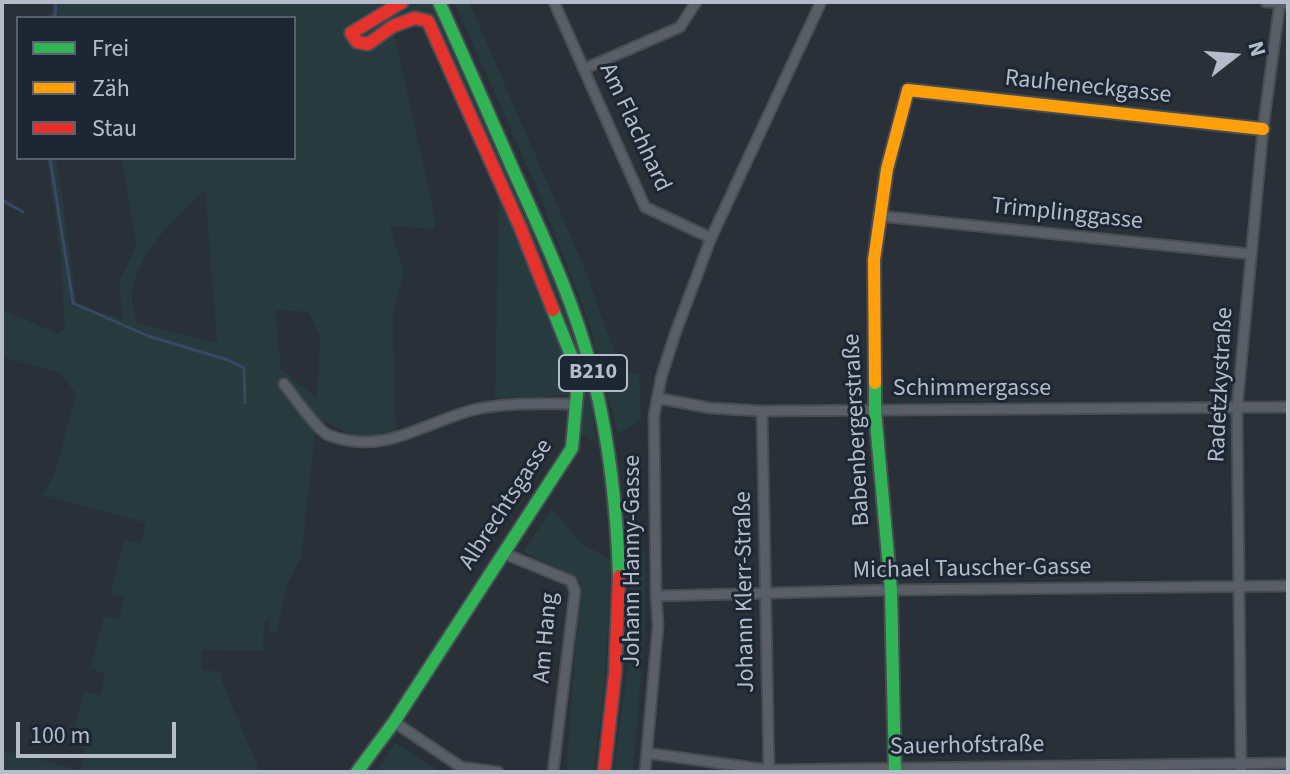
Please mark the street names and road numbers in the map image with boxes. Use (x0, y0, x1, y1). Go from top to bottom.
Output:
street label: Am Flachhard (592, 59, 676, 197)
street label: Rauheneckgasse (1003, 65, 1173, 111)
street label: Trimplinggasse (990, 193, 1144, 237)
street label: Radetzkystraße (1204, 307, 1240, 463)
street label: Babenbergerstraße (839, 333, 877, 527)
road number: B210 (559, 355, 627, 391)
street label: Schimmergasse (893, 376, 1051, 404)
street label: Albrechtsgasse (454, 434, 560, 576)
street label: Johann Hanny-Gasse (620, 455, 648, 667)
street label: Johann Klerr-Straße (730, 491, 762, 693)
street label: Michael Tauscher-Gasse (852, 554, 1092, 586)
street label: Am Hang (529, 592, 565, 684)
street label: Sauerhofstraße (890, 731, 1044, 763)

